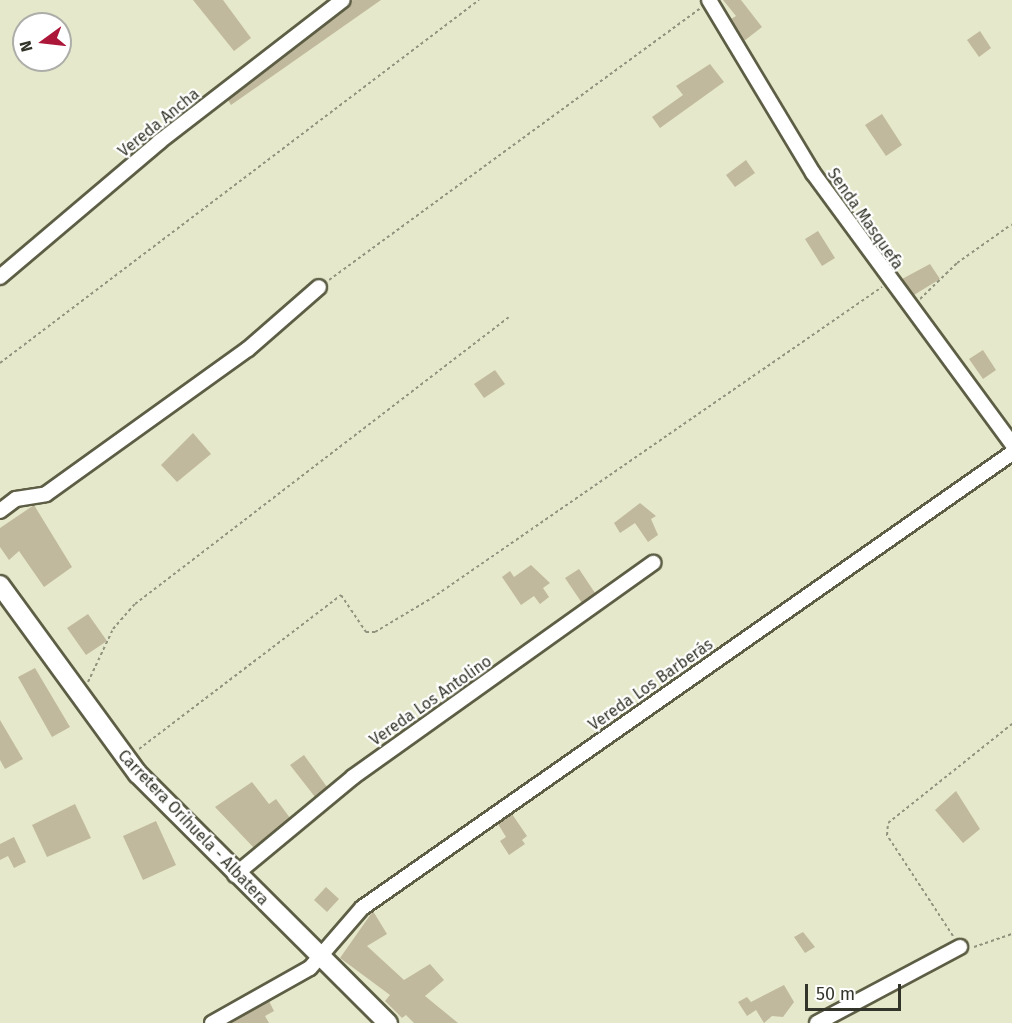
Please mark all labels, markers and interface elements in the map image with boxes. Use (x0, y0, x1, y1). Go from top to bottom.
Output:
north arrow (12, 12, 72, 72)
text: N (16, 39, 37, 54)
street label: Vereda Ancha (115, 85, 203, 161)
street label: Senda Masquefa (823, 165, 907, 273)
street label: Vereda Los Barberás (585, 635, 717, 735)
street label: Vereda Los Antolino (366, 652, 496, 750)
street label: Carretera Orihuela - Albatera (114, 746, 272, 910)
scale bar (808, 972, 904, 1010)
text: 50 m (816, 983, 855, 1005)

